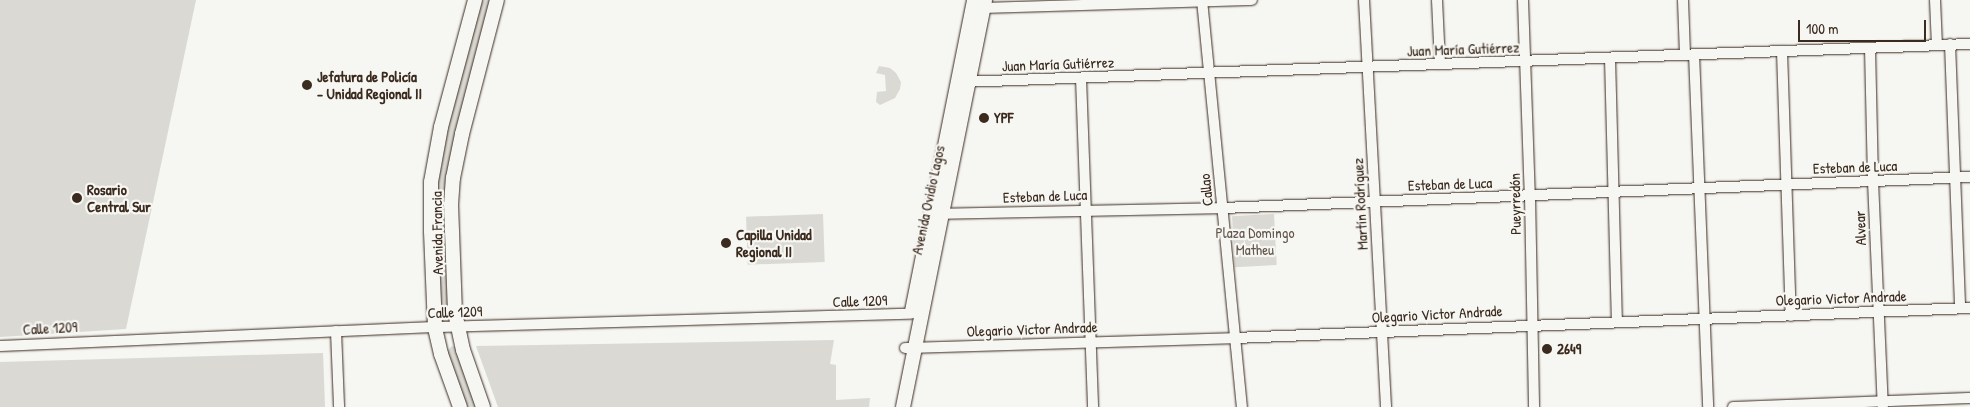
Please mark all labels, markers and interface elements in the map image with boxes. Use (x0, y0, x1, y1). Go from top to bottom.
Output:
scale bar (1800, 10, 1928, 42)
text: 100 m (1806, 18, 1839, 39)
street label: Juan María Gutiérrez (1406, 38, 1520, 60)
street label: Juan María Gutiérrez (1001, 53, 1115, 75)
place label: Jefatura de Policía - Unidad Regional II (317, 67, 422, 102)
marker: Jefatura de Policía - Unidad Regional II (301, 79, 313, 91)
place label: YPF (994, 109, 1013, 127)
marker: YPF (978, 112, 990, 124)
street label: Avenida Ovidio Lagos (908, 144, 948, 256)
street label: Martín Rodríguez (1349, 157, 1371, 251)
street label: Esteban de Luca (1813, 157, 1897, 177)
street label: Callao (1195, 173, 1217, 207)
street label: Pueyrredón (1505, 173, 1525, 235)
street label: Esteban de Luca (1408, 174, 1492, 194)
place label: Rosario Central Sur (87, 180, 151, 215)
street label: Esteban de Luca (1003, 186, 1087, 206)
street label: Avenida Francia (427, 191, 447, 275)
marker: Rosario Central Sur (71, 192, 83, 204)
street label: Alvear (1850, 210, 1870, 246)
park label: Plaza Domingo Matheu (1215, 223, 1295, 258)
place label: Capilla Unidad Regional II (736, 225, 812, 260)
marker: Capilla Unidad Regional II (720, 237, 732, 249)
street label: Olegario Victor Andrade (1775, 287, 1907, 309)
street label: Calle 1209 (832, 291, 888, 311)
street label: Calle 1209 (427, 302, 483, 322)
street label: Olegario Victor Andrade (1371, 302, 1503, 326)
street label: Calle 1209 (22, 318, 78, 338)
street label: Olegario Victor Andrade (966, 318, 1098, 340)
place label: 2649 (1557, 340, 1581, 358)
marker: 2649 (1541, 343, 1553, 355)

